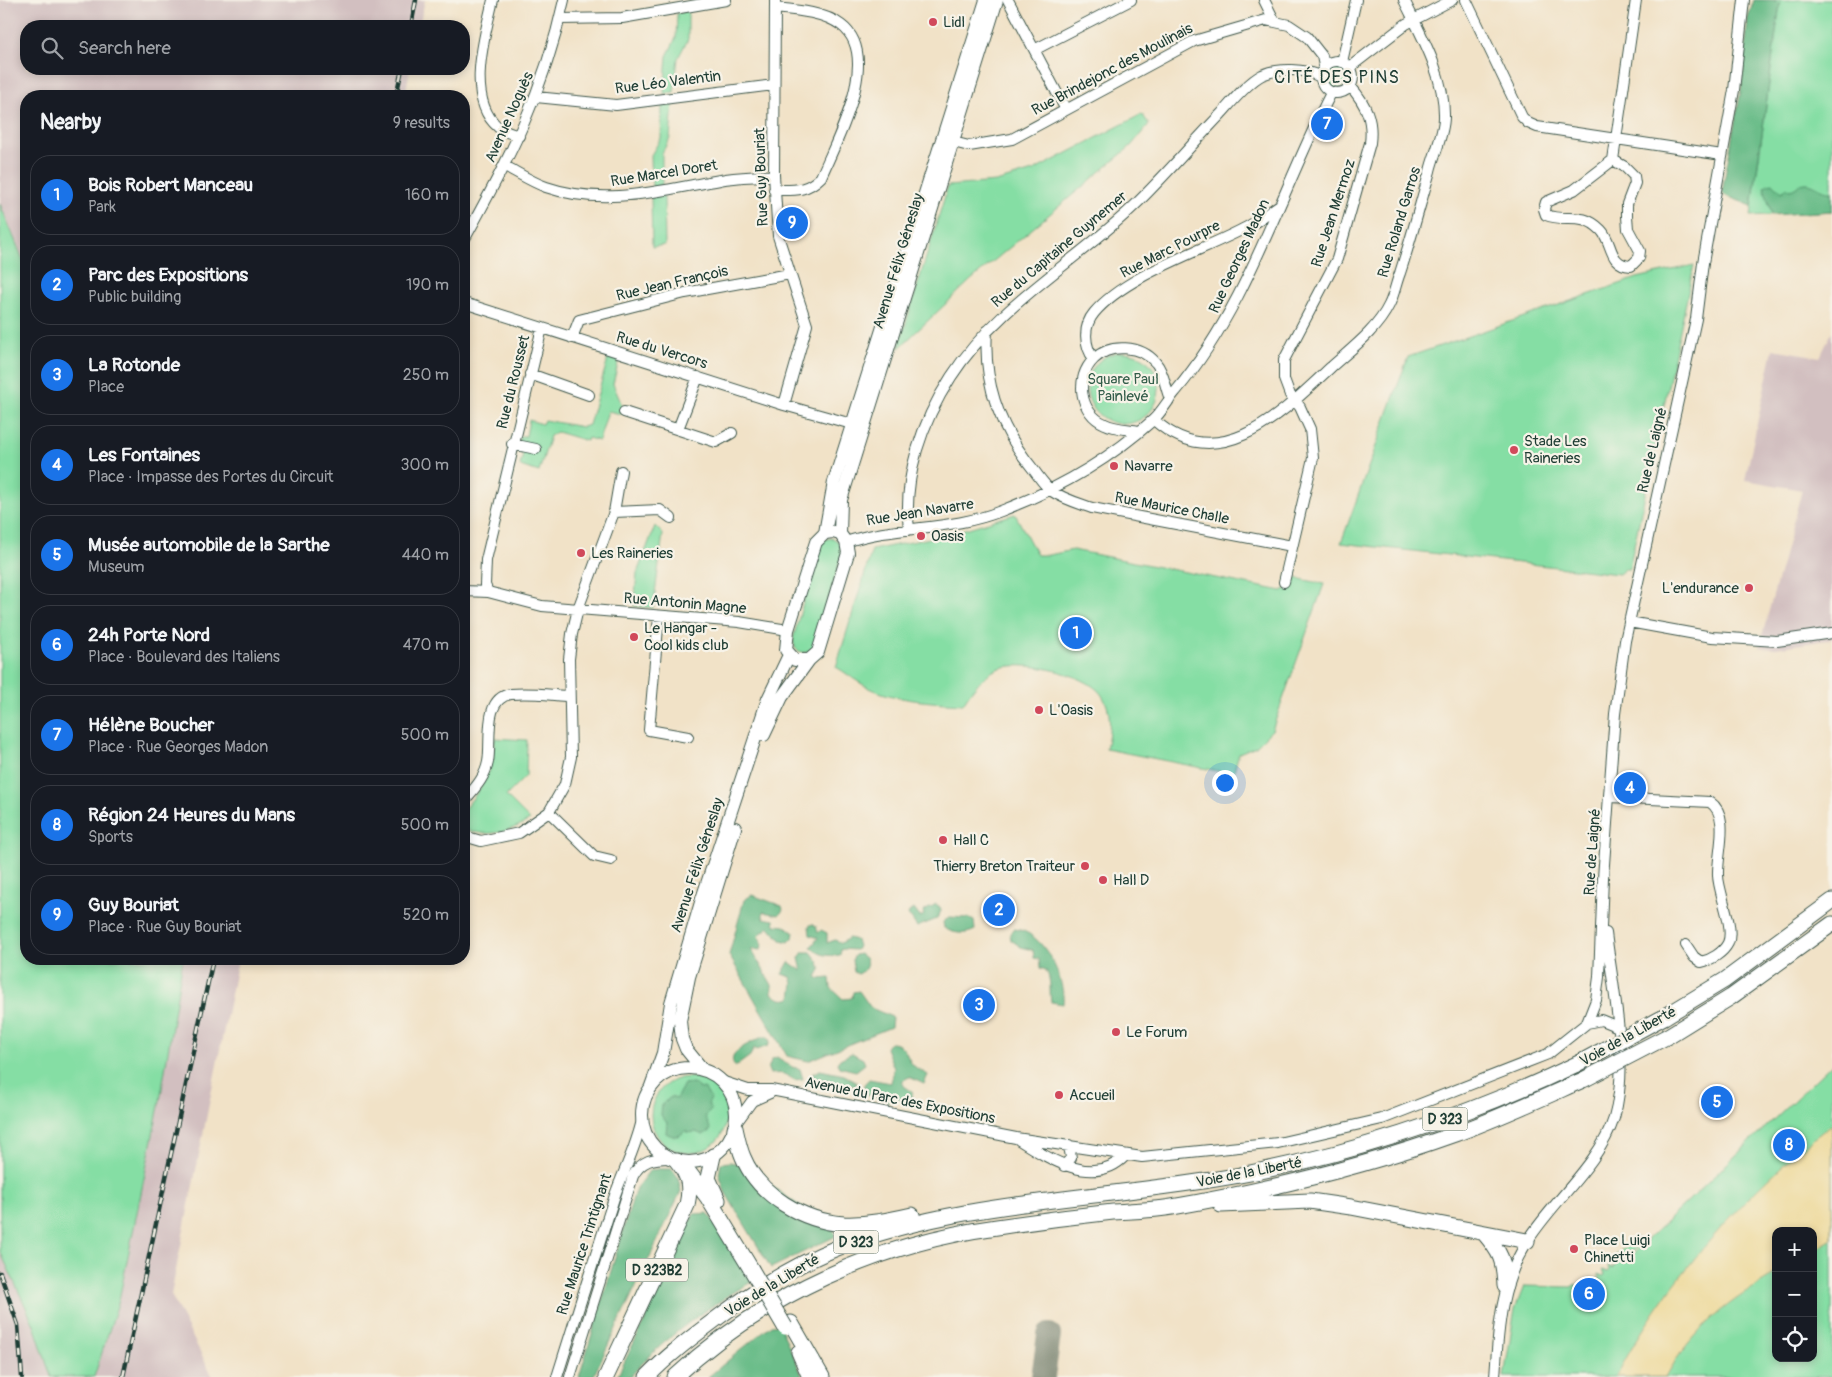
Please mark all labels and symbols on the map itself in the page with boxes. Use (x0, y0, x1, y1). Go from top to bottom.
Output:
place label: Lidl (943, 13, 965, 32)
marker: Lidl (927, 16, 939, 28)
street label: Rue Brindejonc des Moulinais (1029, 19, 1196, 120)
district label: CITÉ DES PINS (1274, 66, 1400, 89)
street label: Rue Léo Valentin (614, 67, 722, 98)
street label: Avenue Noguès (481, 69, 538, 166)
pin: 7 (1311, 105, 1343, 143)
street label: Rue Guy Bouriat (750, 126, 773, 227)
street label: Rue Marcel Doret (609, 156, 720, 191)
street label: Rue Jean Mermoz (1307, 157, 1360, 270)
street label: Rue Roland Garros (1374, 164, 1425, 280)
street label: Rue du Capitaine Guynemer (988, 187, 1132, 312)
street label: Avenue Félix Géneslay (869, 190, 928, 331)
street label: Rue Georges Madon (1205, 196, 1274, 316)
pin: 9 (776, 204, 808, 242)
street label: Rue Marc Pourpre (1117, 216, 1224, 283)
street label: Rue Jean François (614, 261, 730, 306)
street label: Rue du Vercors (614, 328, 710, 373)
street label: Rue du Rousset (493, 332, 535, 431)
park label: Square Paul Painlevé (1087, 370, 1159, 406)
street label: Rue de Laigné (1633, 406, 1672, 495)
place label: Stade Les Raineries (1524, 432, 1587, 468)
marker: Stade Les Raineries (1508, 444, 1520, 456)
place label: Navarre (1124, 457, 1173, 476)
marker: Navarre (1108, 460, 1120, 472)
street label: Rue Maurice Challe (1113, 488, 1231, 529)
street label: Rue Jean Navarre (865, 495, 976, 530)
place label: Oasis (931, 527, 964, 546)
marker: Oasis (915, 530, 927, 542)
place label: Les Raineries (591, 544, 673, 563)
marker: Les Raineries (575, 547, 587, 559)
place label: L'endurance (1662, 579, 1740, 598)
marker: L'endurance (1743, 582, 1755, 594)
street label: Rue Antonin Magne (623, 589, 748, 618)
pin: 1 (1060, 614, 1092, 652)
place label: Le Hangar - Cool kids club (644, 619, 729, 655)
marker: Le Hangar - Cool kids club (628, 631, 640, 643)
place label: L'Oasis (1049, 701, 1093, 720)
marker: L'Oasis (1033, 704, 1045, 716)
pin: 4 (1614, 769, 1646, 807)
your location (1212, 770, 1238, 796)
street label: Avenue Félix Géneslay (667, 795, 728, 935)
street label: Rue de Laigné (1580, 808, 1605, 896)
place label: Hall C (953, 831, 989, 850)
marker: Hall C (937, 834, 949, 846)
place label: Thierry Breton Traiteur (933, 857, 1076, 876)
marker: Thierry Breton Traiteur (1079, 860, 1091, 872)
place label: Hall D (1113, 871, 1149, 890)
marker: Hall D (1097, 874, 1109, 886)
pin: 2 (983, 891, 1015, 929)
pin: 3 (963, 986, 995, 1024)
street label: Voie de la Liberté (1577, 1002, 1680, 1071)
place label: Le Forum (1126, 1023, 1187, 1042)
marker: Le Forum (1110, 1026, 1122, 1038)
street label: Avenue du Parc des Expositions (803, 1073, 997, 1128)
pin: 5 (1701, 1083, 1733, 1121)
place label: Accueil (1069, 1086, 1115, 1105)
marker: Accueil (1053, 1089, 1065, 1101)
road number: D 323 (1422, 1108, 1468, 1130)
pin: 8 (1773, 1126, 1805, 1164)
street label: Voie de la Liberté (1194, 1153, 1304, 1192)
street label: Rue Maurice Trintignant (553, 1170, 617, 1317)
road number: D 323 (834, 1230, 878, 1254)
place label: Place Luigi Chinetti (1584, 1231, 1650, 1267)
marker: Place Luigi Chinetti (1568, 1243, 1580, 1255)
street label: Voie de la Liberté (721, 1250, 823, 1321)
road number: D 323B2 (626, 1258, 688, 1282)
pin: 6 (1573, 1275, 1605, 1313)

